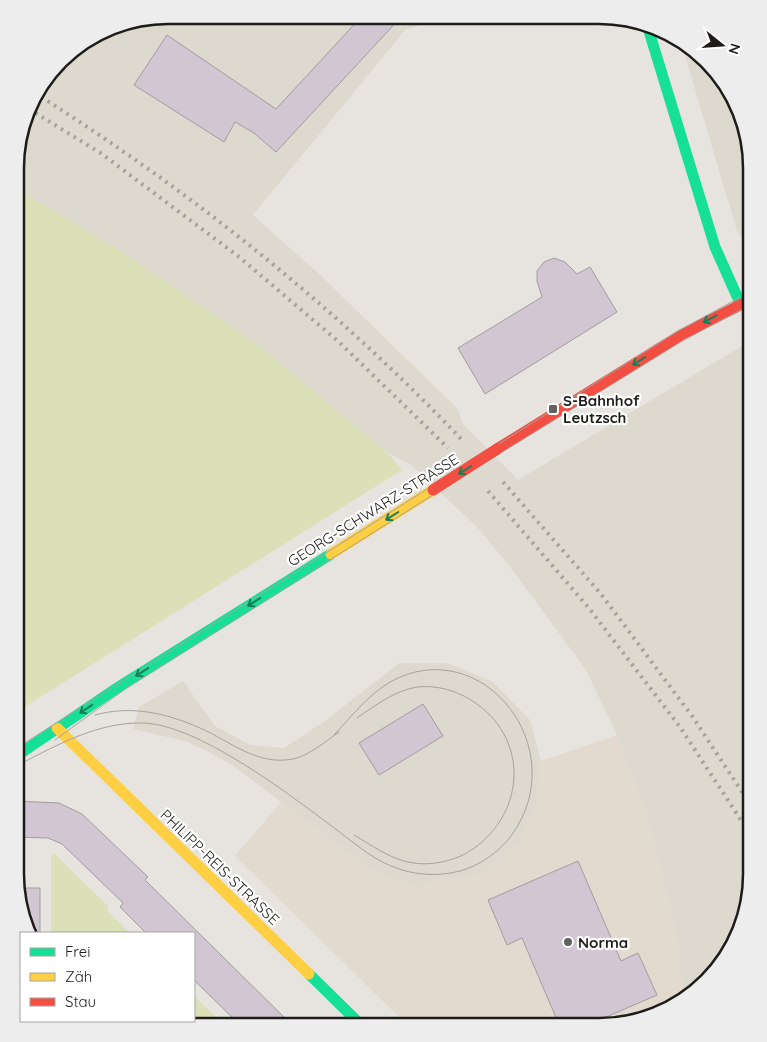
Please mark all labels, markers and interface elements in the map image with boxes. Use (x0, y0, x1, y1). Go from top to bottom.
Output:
north arrow (697, 20, 747, 70)
text: N (724, 41, 745, 56)
one-way arrow (703, 314, 718, 324)
one-way arrow (633, 356, 647, 366)
place label: S-Bahnhof Leutzsch (563, 391, 640, 427)
marker: S-Bahnhof Leutzsch (547, 403, 559, 415)
street label: GEORG-SCHWARZ-STRASSE (284, 450, 462, 570)
one-way arrow (458, 464, 472, 475)
one-way arrow (385, 511, 399, 521)
one-way arrow (247, 597, 261, 607)
one-way arrow (135, 668, 149, 678)
one-way arrow (79, 704, 93, 714)
street label: PHILIPP-REIS-STRASSE (157, 805, 283, 929)
legend (20, 932, 195, 1022)
place label: Norma (578, 933, 628, 952)
marker: Norma (562, 936, 574, 948)
text: Frei (65, 942, 91, 961)
text: Zäh (65, 967, 92, 986)
text: Stau (65, 992, 96, 1011)

